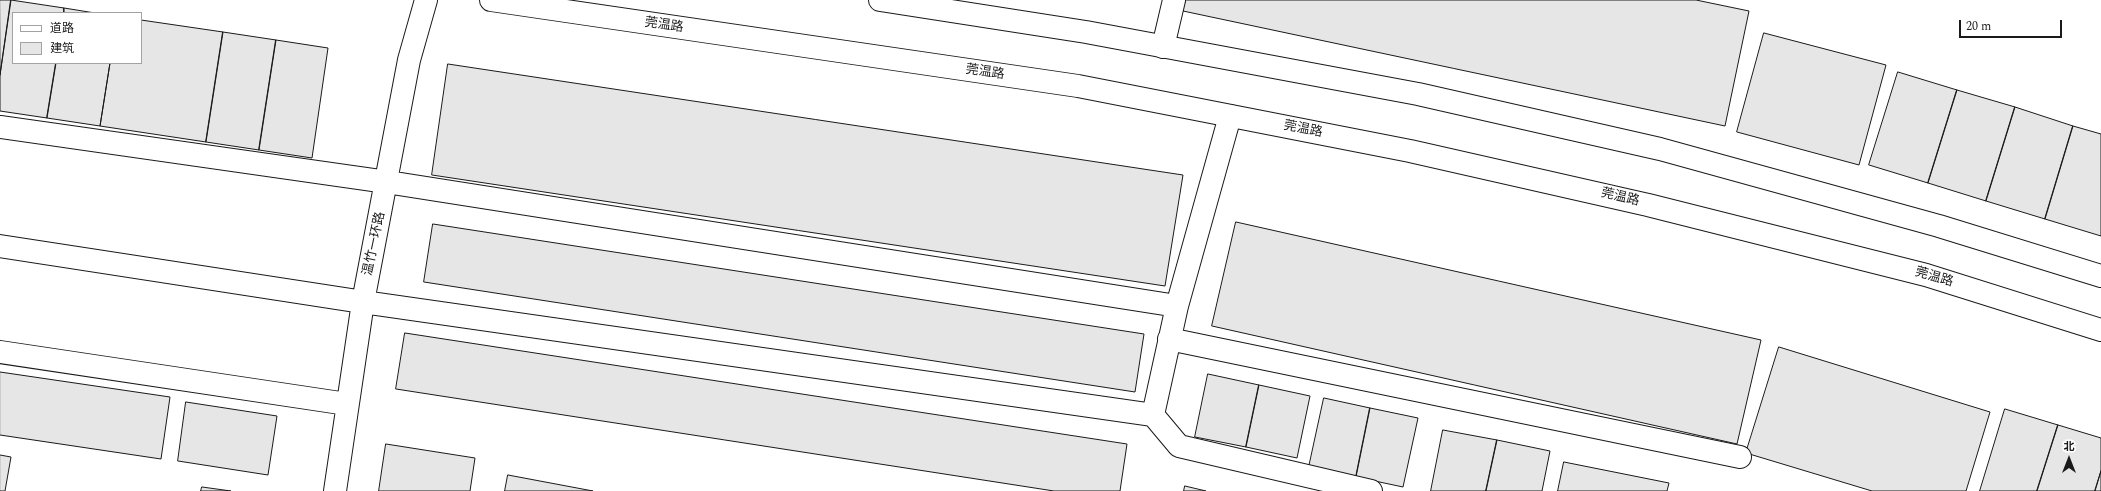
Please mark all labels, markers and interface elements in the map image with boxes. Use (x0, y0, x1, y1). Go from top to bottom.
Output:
legend (12, 12, 142, 64)
scale bar (1961, 12, 2064, 38)
street label: 莞温路 (644, 16, 684, 36)
text: 20 m (1966, 17, 1991, 36)
text: 道路 (50, 19, 74, 38)
text: 建筑 (50, 39, 74, 58)
street label: 莞温路 (965, 63, 1005, 83)
street label: 莞温路 (1282, 119, 1324, 141)
street label: 莞温路 (1599, 186, 1641, 210)
street label: 温竹一环路 (361, 211, 389, 277)
street label: 莞温路 (1913, 265, 1955, 291)
text: 北 (2064, 438, 2075, 455)
north arrow (2049, 439, 2089, 479)

